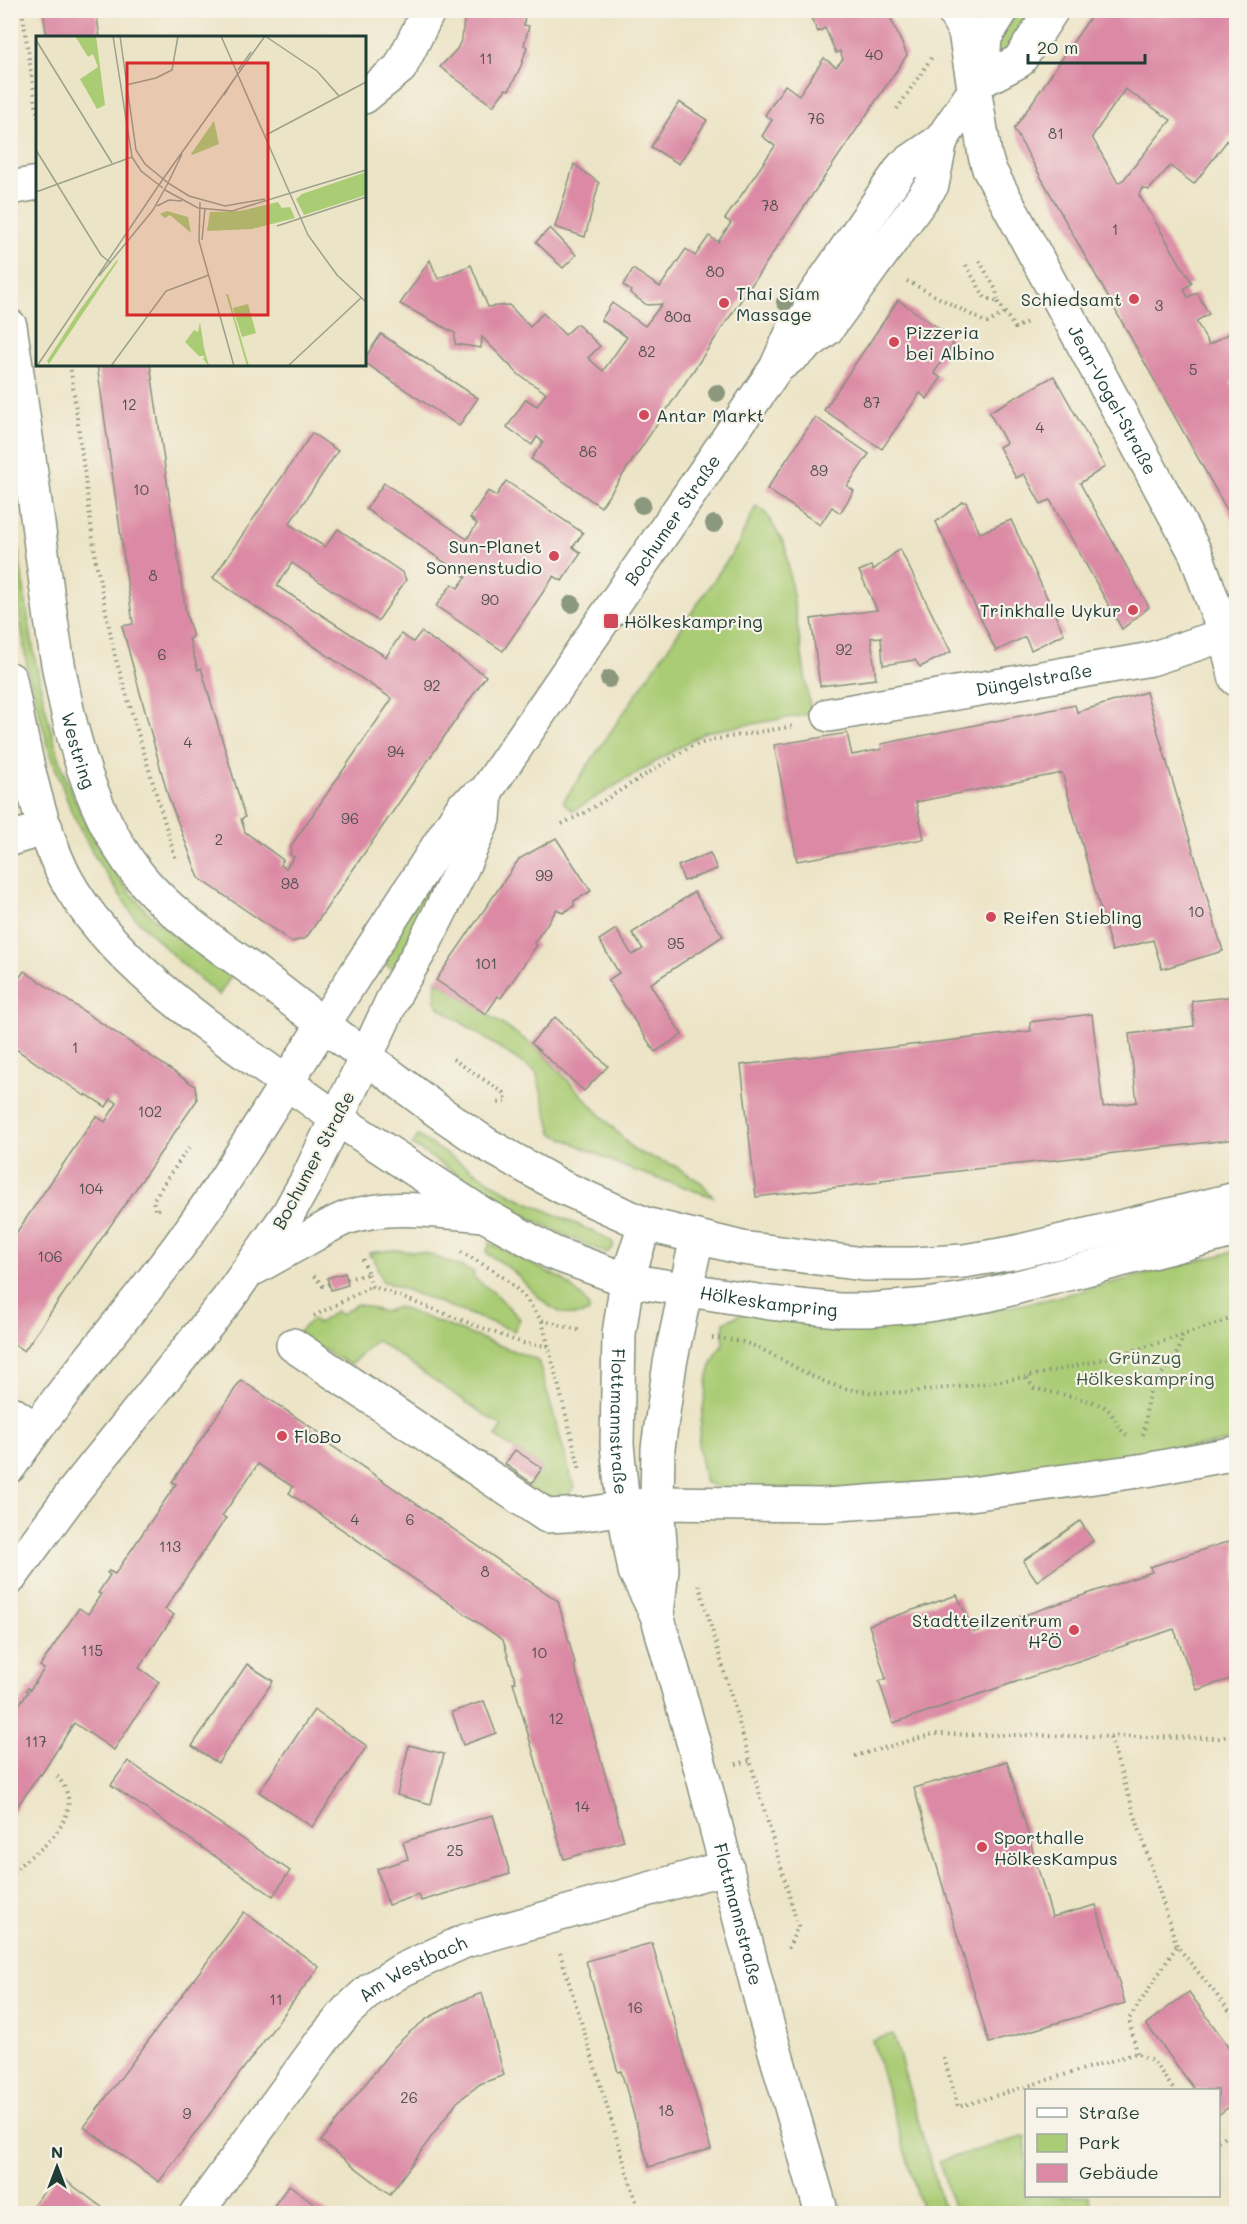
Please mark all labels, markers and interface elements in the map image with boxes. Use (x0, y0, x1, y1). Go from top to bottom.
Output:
scale bar (1028, 27, 1145, 65)
text: 20 m (1037, 35, 1078, 59)
inset map (36, 36, 366, 366)
house number: 40 (865, 44, 883, 64)
house number: 11 (479, 48, 493, 68)
house number: 76 (807, 108, 825, 128)
house number: 81 (1048, 123, 1064, 143)
house number: 78 (761, 195, 779, 215)
house number: 1 (1112, 219, 1118, 239)
house number: 80 (706, 261, 724, 281)
place label: Thai Siam Massage (736, 281, 820, 326)
place label: Schiedsamt (1021, 287, 1122, 311)
marker: Schiedsamt (1127, 292, 1141, 306)
house number: 3 (1155, 295, 1164, 315)
marker: Thai Siam Massage (717, 296, 731, 310)
house number: 80a (664, 306, 692, 326)
place label: Pizzeria bei Albino (906, 320, 995, 365)
street label: Jean-Vogel-Straße (1063, 320, 1163, 479)
marker: Pizzeria bei Albino (887, 335, 901, 349)
house number: 82 (638, 341, 656, 361)
house number: 5 (1189, 359, 1197, 379)
house number: 87 (863, 392, 881, 412)
house number: 12 (121, 394, 137, 414)
place label: Antar Markt (656, 403, 764, 427)
marker: Antar Markt (637, 408, 651, 422)
house number: 4 (1036, 417, 1045, 437)
house number: 86 (579, 441, 597, 461)
street label: Bochumer Straße (619, 450, 725, 590)
house number: 89 (810, 460, 828, 480)
house number: 10 (133, 479, 149, 499)
place label: Sun-Planet Sonnenstudio (426, 534, 542, 579)
marker: Sun-Planet Sonnenstudio (547, 549, 561, 563)
house number: 8 (148, 565, 158, 585)
house number: 90 (481, 589, 499, 609)
place label: Trinkhalle Uykur (980, 598, 1121, 622)
marker: Trinkhalle Uykur (1126, 603, 1140, 617)
place label: Hölkeskampring (624, 609, 763, 633)
marker: Hölkeskampring (602, 612, 620, 630)
house number: 92 (835, 639, 853, 659)
house number: 6 (157, 644, 167, 664)
street label: Düngelstraße (974, 657, 1094, 701)
house number: 92 (423, 675, 441, 695)
street label: Westring (56, 710, 102, 792)
house number: 4 (184, 732, 193, 752)
house number: 94 (387, 741, 405, 761)
house number: 96 (341, 808, 359, 828)
house number: 2 (215, 829, 223, 849)
house number: 99 (535, 865, 553, 885)
house number: 98 (281, 873, 299, 893)
house number: 10 (1188, 901, 1204, 921)
place label: Reifen Stiebling (1003, 905, 1142, 929)
marker: Reifen Stiebling (984, 910, 998, 924)
house number: 95 (667, 933, 685, 953)
house number: 101 (475, 953, 497, 973)
house number: 1 (72, 1037, 78, 1057)
street label: Bochumer Straße (266, 1087, 360, 1233)
house number: 102 (138, 1101, 162, 1121)
house number: 104 (79, 1178, 104, 1198)
house number: 106 (37, 1246, 63, 1266)
street label: Hölkeskampring (698, 1280, 839, 1322)
park label: Grünzug Hölkeskampring (1076, 1345, 1214, 1390)
street label: Flottmannstraße (605, 1348, 634, 1496)
place label: FloBo (294, 1424, 341, 1448)
marker: FloBo (275, 1429, 289, 1443)
house number: 4 (351, 1509, 360, 1529)
house number: 6 (405, 1509, 415, 1529)
house number: 113 (159, 1536, 181, 1556)
house number: 8 (480, 1561, 490, 1581)
place label: Stadtteilzentrum H²Ö (912, 1608, 1062, 1653)
marker: Stadtteilzentrum H²Ö (1067, 1623, 1081, 1637)
house number: 115 (81, 1640, 103, 1660)
house number: 10 (531, 1642, 547, 1662)
house number: 12 (548, 1708, 564, 1728)
house number: 117 (25, 1731, 47, 1751)
house number: 14 (574, 1796, 590, 1816)
place label: Sporthalle HölkesKampus (994, 1825, 1118, 1870)
house number: 25 (446, 1840, 464, 1860)
street label: Flottmannstraße (709, 1840, 768, 1988)
marker: Sporthalle HölkesKampus (975, 1840, 989, 1854)
street label: Am Westbach (353, 1930, 470, 2007)
house number: 11 (269, 1989, 283, 2009)
house number: 16 (627, 1997, 643, 2017)
house number: 26 (400, 2087, 418, 2107)
legend (1025, 2089, 1220, 2197)
house number: 18 (658, 2100, 674, 2120)
text: Straße (1079, 2100, 1140, 2124)
house number: 9 (183, 2103, 192, 2123)
text: Park (1079, 2130, 1120, 2154)
north arrow (27, 2137, 87, 2197)
text: N (51, 2141, 63, 2162)
text: Gebäude (1079, 2160, 1159, 2184)

